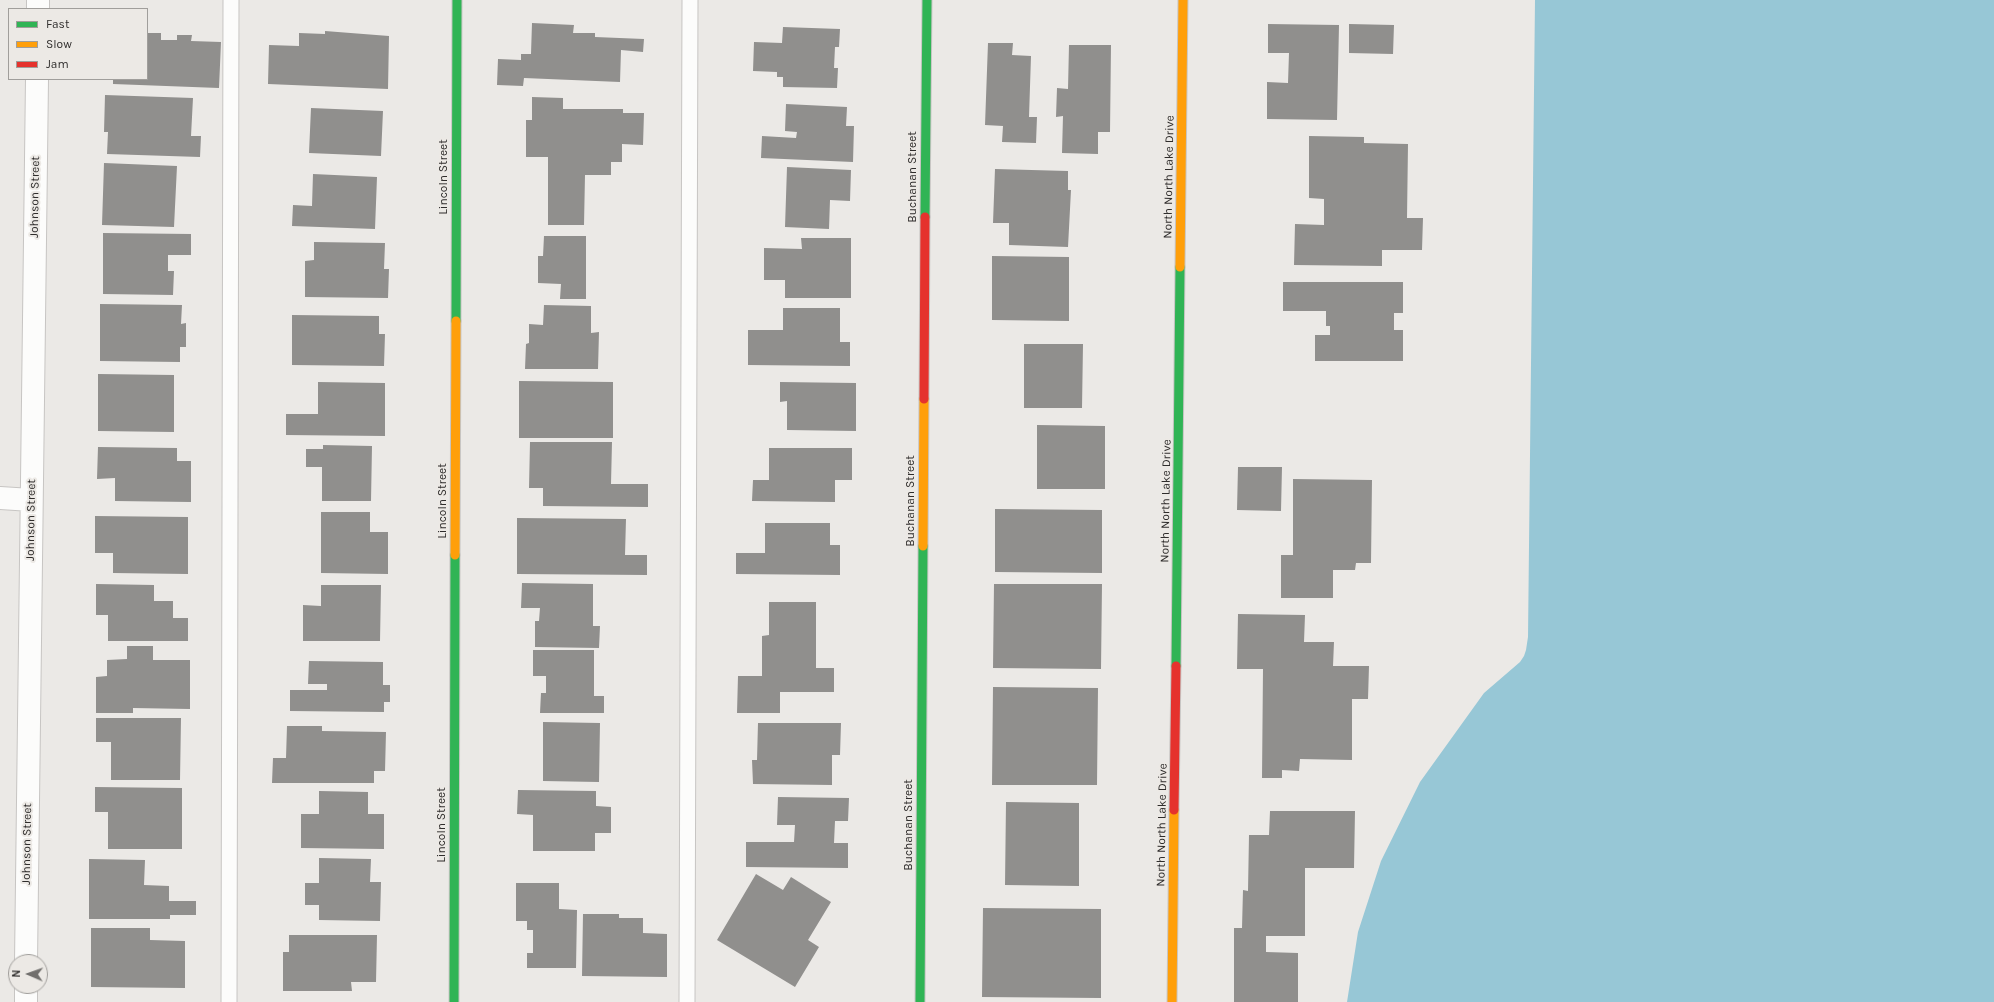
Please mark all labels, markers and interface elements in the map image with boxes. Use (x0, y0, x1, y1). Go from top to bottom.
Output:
legend (8, 8, 148, 80)
text: Fast (46, 17, 69, 31)
text: Slow (46, 37, 72, 51)
text: Jam (46, 57, 69, 71)
street label: North North Lake Drive (1161, 115, 1177, 239)
street label: Buchanan Street (906, 131, 920, 223)
street label: Lincoln Street (437, 139, 451, 215)
street label: Johnson Street (27, 156, 43, 238)
street label: North North Lake Drive (1158, 439, 1174, 563)
street label: Buchanan Street (904, 455, 918, 547)
street label: Lincoln Street (436, 463, 450, 539)
street label: Johnson Street (23, 479, 39, 561)
street label: North North Lake Drive (1154, 763, 1170, 887)
street label: Buchanan Street (902, 779, 916, 871)
street label: Lincoln Street (435, 787, 449, 863)
street label: Johnson Street (19, 803, 35, 885)
north arrow (8, 954, 48, 994)
text: N (10, 969, 23, 978)

